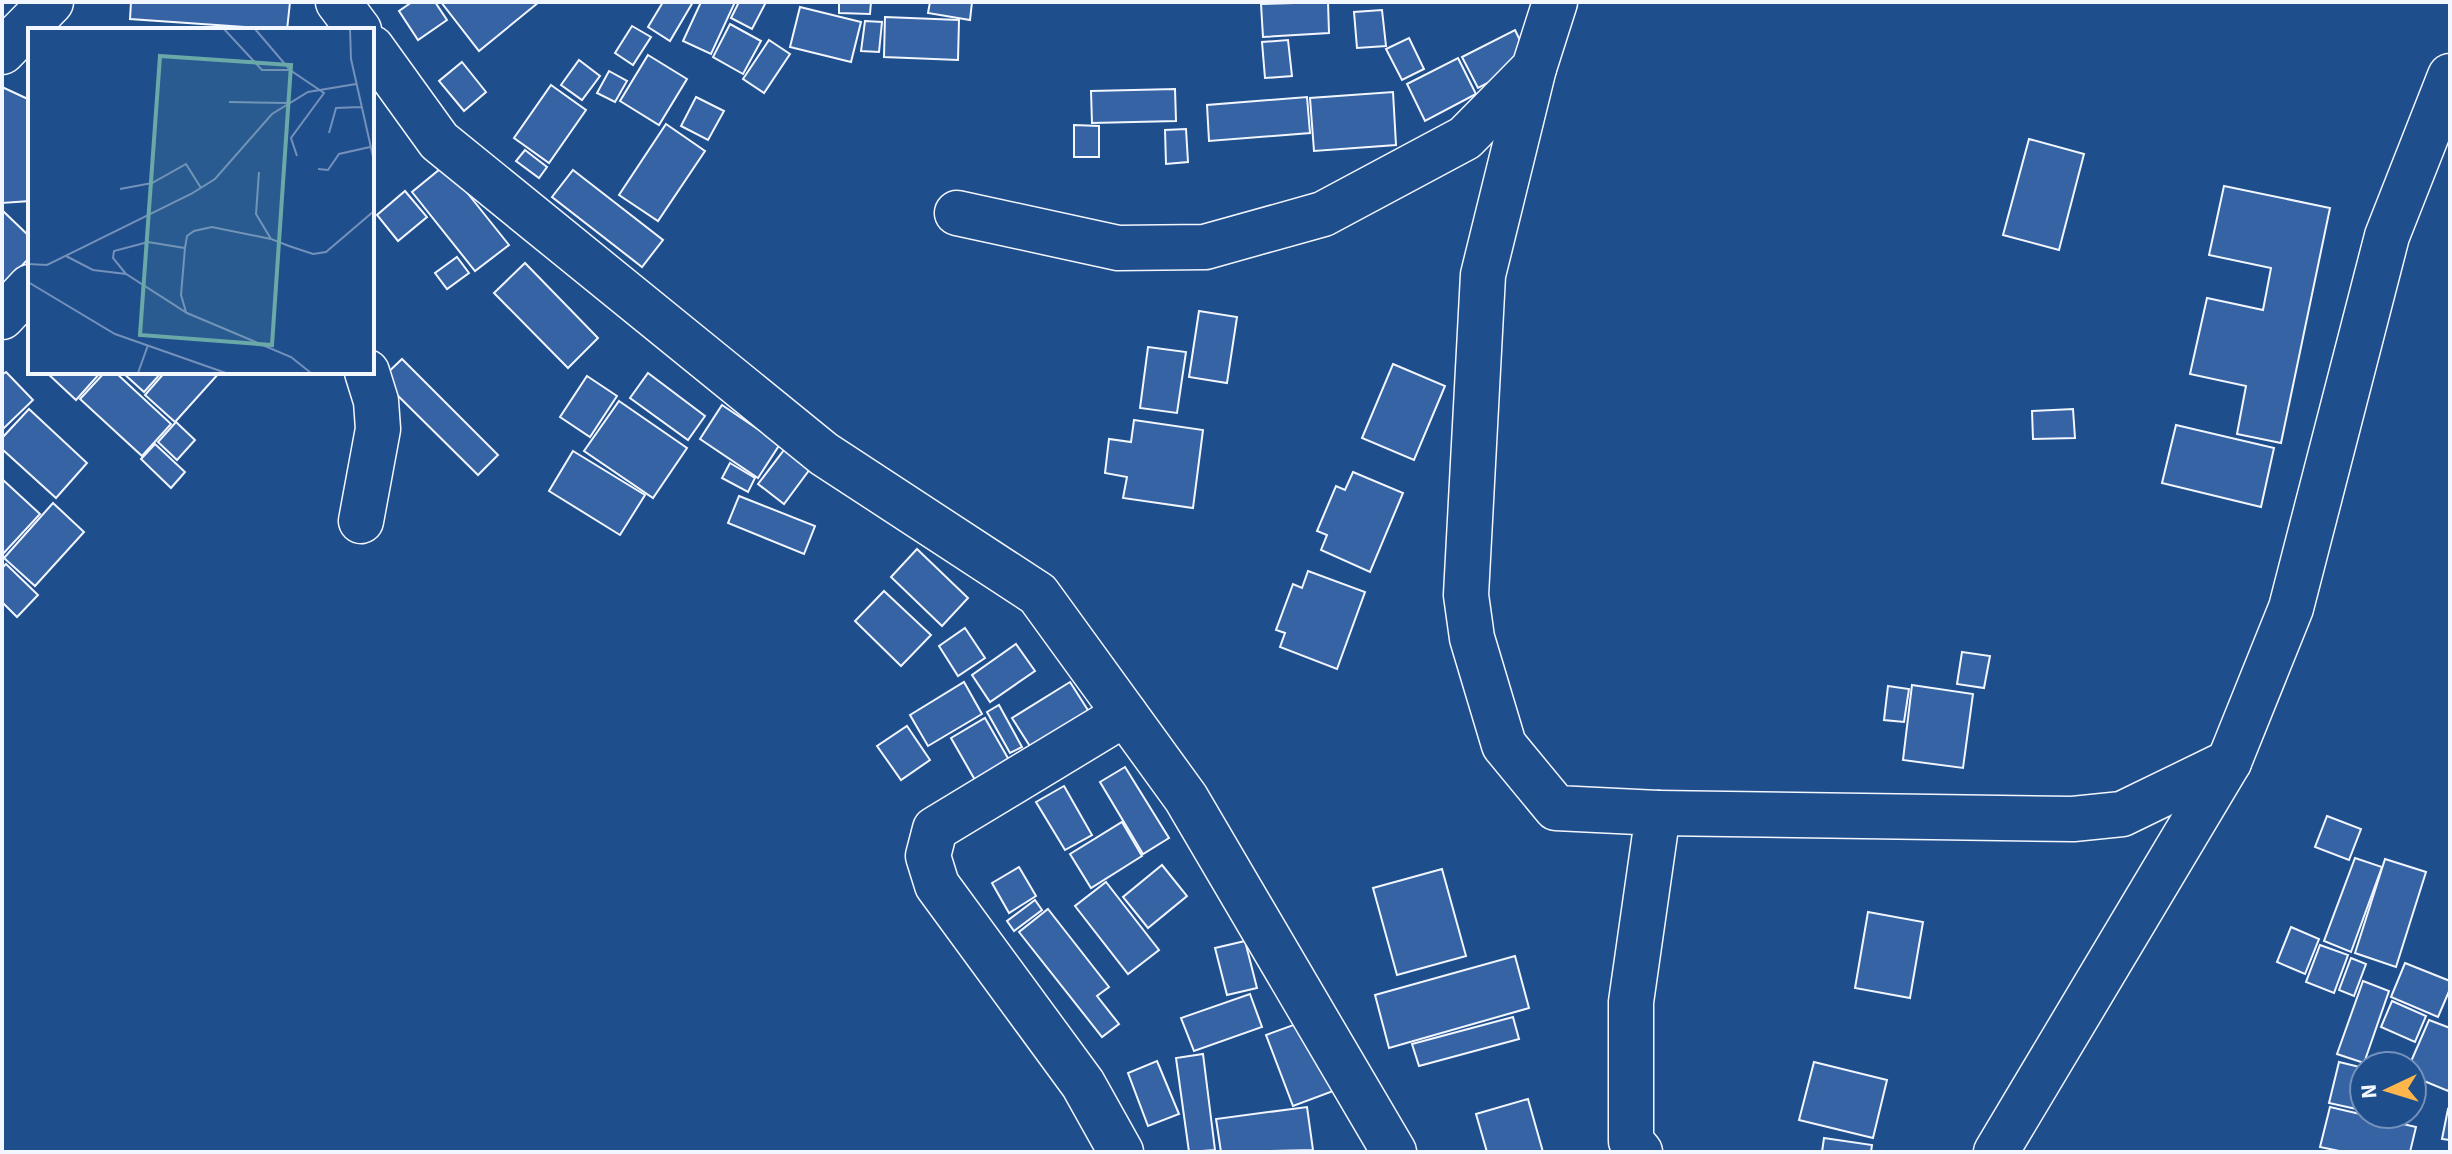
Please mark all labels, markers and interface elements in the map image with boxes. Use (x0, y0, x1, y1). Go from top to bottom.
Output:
inset map (28, 28, 374, 374)
north arrow (2348, 1050, 2428, 1130)
text: N (2353, 1083, 2386, 1100)

